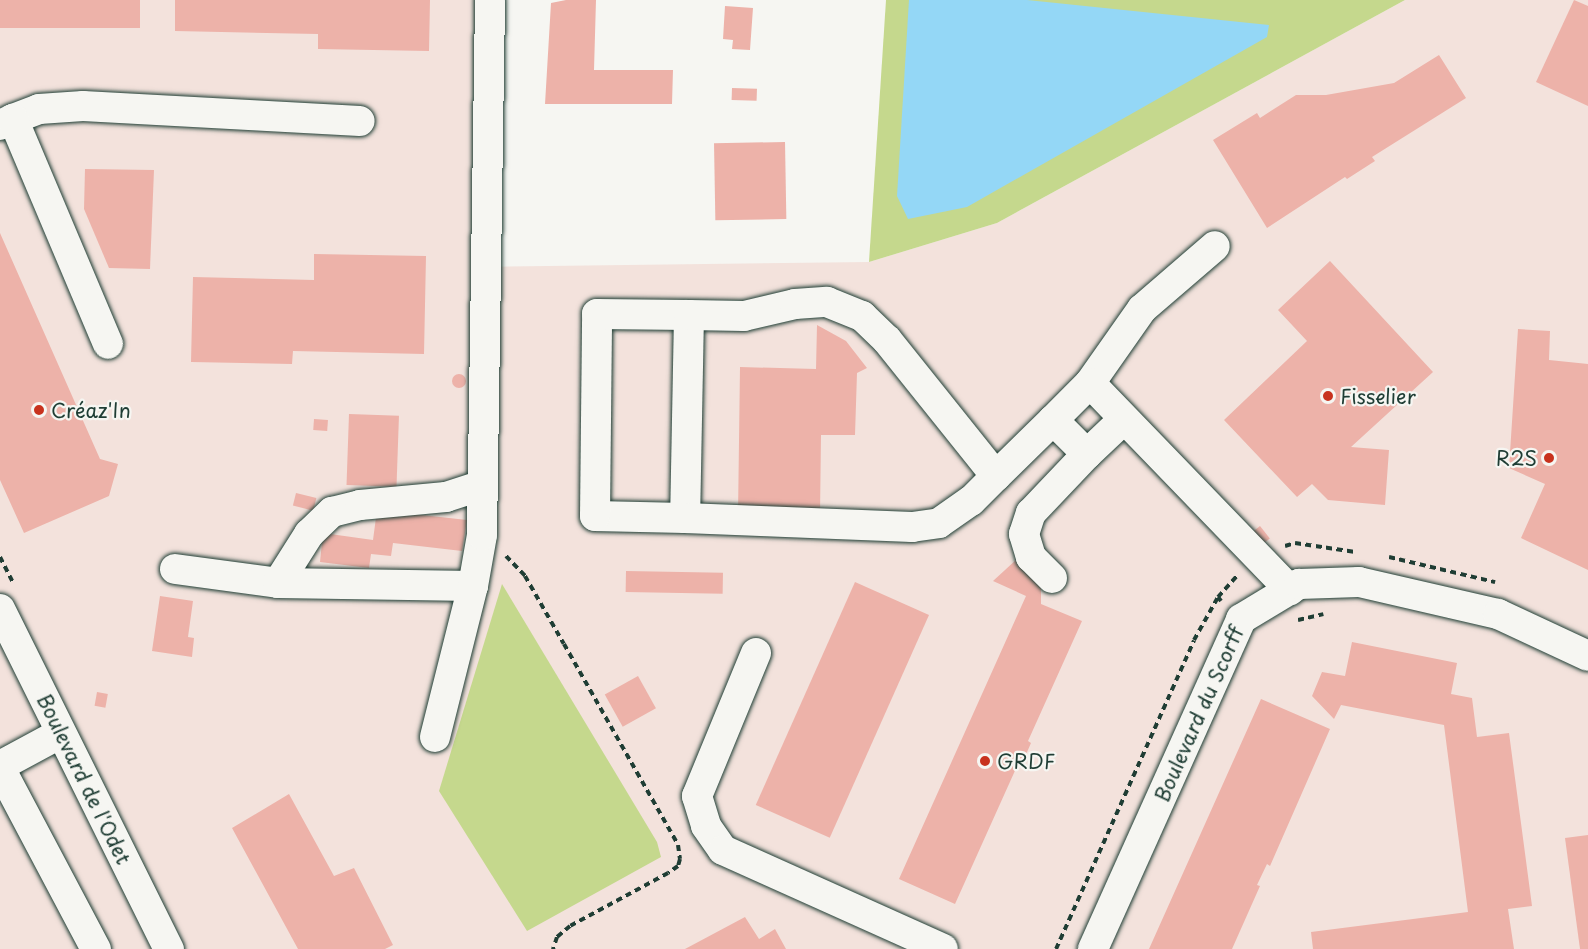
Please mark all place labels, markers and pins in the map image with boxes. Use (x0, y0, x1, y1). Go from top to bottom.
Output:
place label: Fisselier (1340, 384, 1416, 408)
marker: Fisselier (1321, 389, 1335, 403)
place label: Créaz'In (51, 398, 131, 422)
marker: Créaz'In (32, 403, 46, 417)
place label: R2S (1496, 446, 1537, 470)
marker: R2S (1542, 451, 1556, 465)
place label: GRDF (997, 749, 1055, 773)
marker: GRDF (978, 754, 992, 768)

